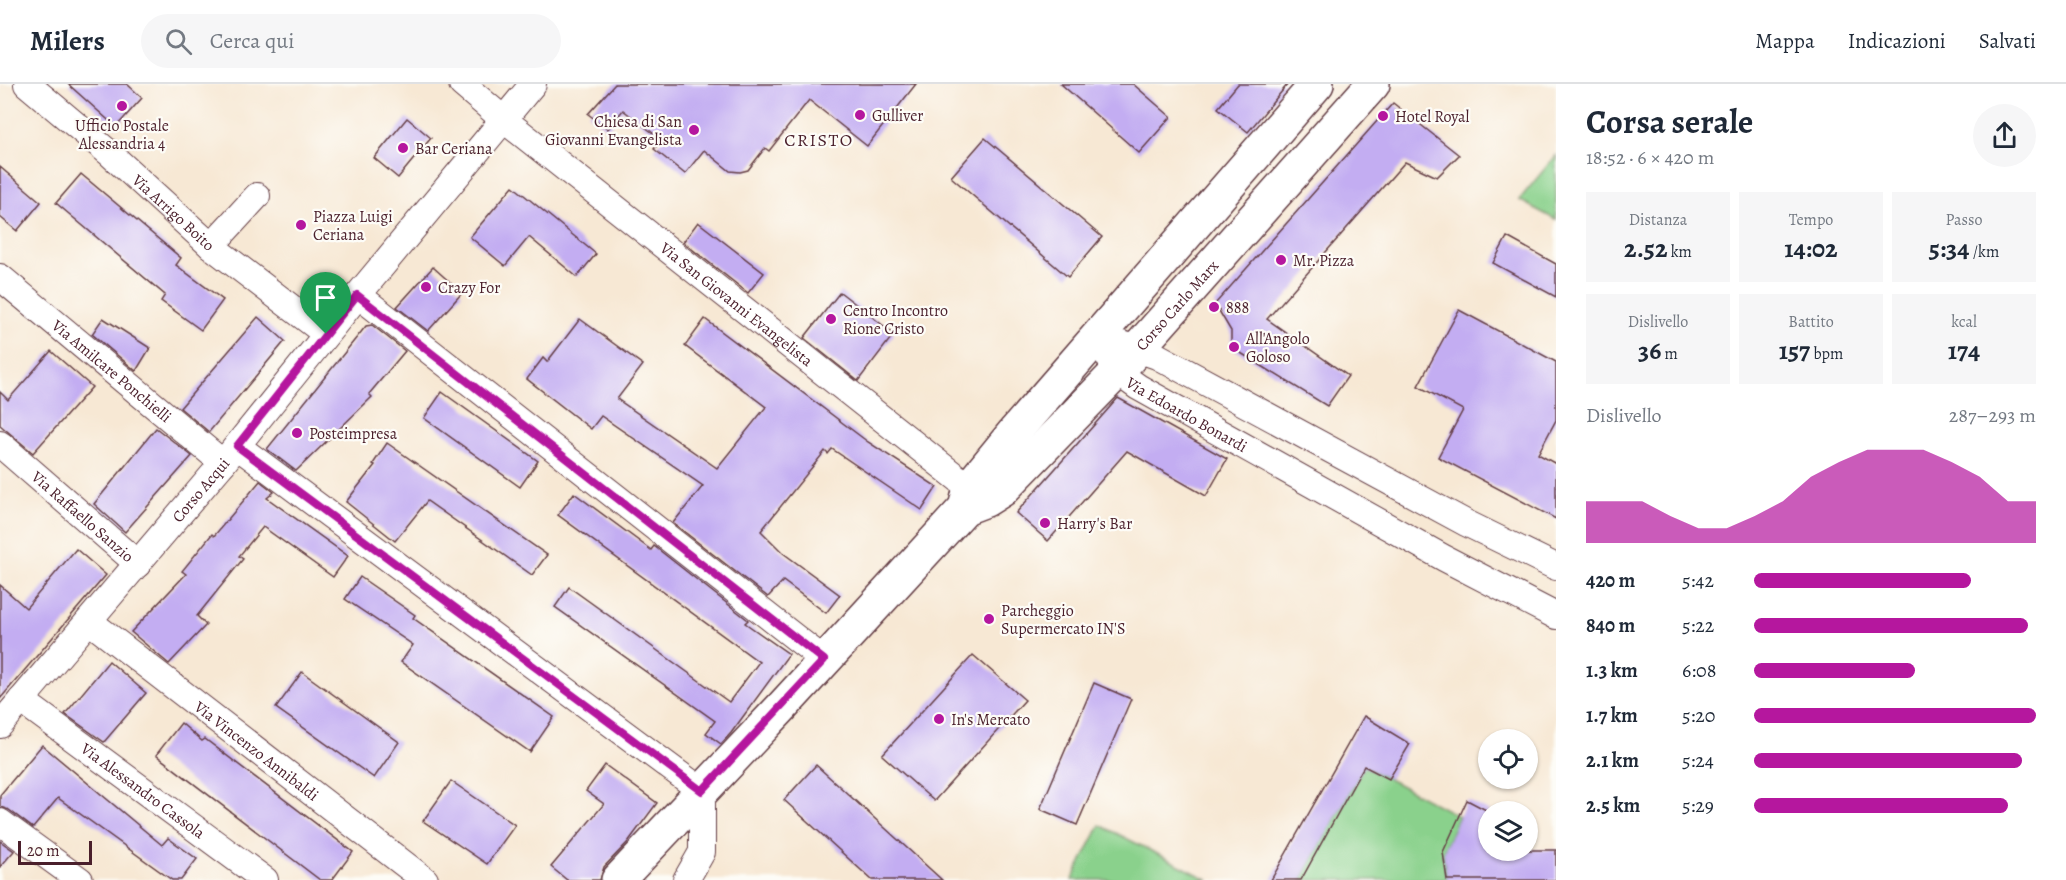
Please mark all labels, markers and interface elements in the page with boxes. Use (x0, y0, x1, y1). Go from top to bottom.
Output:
search box (141, 14, 561, 68)
text: Milers (30, 22, 105, 60)
icon: search (162, 25, 195, 58)
text: Cerca qui (210, 26, 294, 56)
text: Mappa (1755, 27, 1815, 55)
text: Indicazioni (1848, 27, 1946, 55)
text: Salvati (1979, 27, 2036, 55)
marker: Ufficio Postale Alessandria 4 (115, 99, 129, 113)
text: Corsa serale (1586, 99, 1753, 144)
button: share (1973, 104, 2036, 167)
place label: Gulliver (872, 105, 924, 127)
place label: Hotel Royal (1395, 106, 1470, 128)
marker: Gulliver (853, 108, 867, 122)
marker: Hotel Royal (1376, 109, 1390, 123)
place label: Chiesa di San Giovanni Evangelista (545, 111, 683, 151)
place label: Ufficio Postale Alessandria 4 (75, 115, 169, 155)
marker: Chiesa di San Giovanni Evangelista (687, 123, 701, 137)
district label: CRISTO (784, 128, 854, 152)
place label: Bar Ceriana (415, 138, 493, 160)
marker: Bar Ceriana (396, 141, 410, 155)
text: 18:52 · 6 × 420 m (1586, 144, 1714, 171)
street label: Via Arrigo Boito (127, 169, 219, 256)
place label: Piazza Luigi Ceriana (313, 206, 393, 246)
text: Distanza (1629, 209, 1687, 231)
text: Tempo (1789, 209, 1833, 231)
text: Passo (1946, 209, 1982, 231)
marker: Piazza Luigi Ceriana (294, 218, 308, 232)
text: 2.52 (1624, 231, 1667, 266)
text: 14:02 (1784, 231, 1838, 266)
text: 5:34 (1929, 231, 1970, 266)
street label: Via San Giovanni Evangelista (655, 237, 818, 372)
text: km (1667, 241, 1692, 263)
text: /km (1970, 241, 1999, 263)
place label: Mr. Pizza (1293, 250, 1355, 272)
marker: Mr. Pizza (1274, 253, 1288, 267)
street label: Corso Carlo Marx (1131, 255, 1224, 356)
pin (300, 272, 351, 334)
place label: Crazy For (438, 277, 500, 299)
marker: Crazy For (419, 280, 433, 294)
icon: arrive (309, 281, 342, 314)
place label: 888 (1226, 297, 1249, 319)
place label: Centro Incontro Rione Cristo (843, 300, 948, 340)
marker: 888 (1207, 300, 1221, 314)
text: Dislivello (1628, 311, 1688, 333)
text: Battito (1788, 311, 1834, 333)
text: kcal (1951, 311, 1977, 333)
marker: Centro Incontro Rione Cristo (824, 312, 838, 326)
street label: Via Amilcare Ponchielli (46, 314, 176, 428)
place label: All'Angolo Goloso (1245, 328, 1310, 368)
text: 36 (1638, 333, 1661, 368)
text: 157 (1779, 333, 1810, 368)
text: 174 (1948, 333, 1980, 368)
marker: All'Angolo Goloso (1227, 340, 1241, 354)
text: m (1661, 343, 1678, 365)
text: bpm (1810, 343, 1843, 365)
street label: Via Edoardo Bonardi (1121, 371, 1251, 458)
text: Dislivello (1586, 402, 1662, 429)
text: 287–293 m (1949, 402, 2036, 429)
place label: Posteimpresa (309, 423, 398, 445)
marker: Posteimpresa (290, 426, 304, 440)
street label: Corso Acqui (167, 453, 235, 527)
street label: Via Raffaello Sanzio (26, 466, 138, 568)
place label: Harry's Bar (1057, 513, 1132, 535)
marker: Harry's Bar (1038, 516, 1052, 530)
text: 420 m (1586, 567, 1635, 594)
text: 5:42 (1682, 567, 1714, 594)
place label: Parcheggio Supermercato IN'S (1001, 600, 1125, 640)
marker: Parcheggio Supermercato IN'S (982, 612, 996, 626)
text: 840 m (1586, 612, 1635, 639)
text: 5:22 (1682, 612, 1714, 639)
text: 1.3 km (1586, 657, 1638, 684)
text: 6:08 (1682, 657, 1716, 684)
street label: Via Vincenzo Annibaldi (189, 696, 323, 806)
text: 1.7 km (1586, 702, 1638, 729)
text: 5:20 (1682, 702, 1716, 729)
place label: In's Mercato (951, 709, 1030, 731)
marker: In's Mercato (932, 712, 946, 726)
map controls (1478, 729, 1538, 861)
button: locate (1478, 729, 1538, 789)
street label: Via Alessandro Cassola (75, 737, 210, 844)
text: 2.1 km (1586, 747, 1639, 774)
text: 5:24 (1682, 747, 1714, 774)
text: 2.5 km (1586, 792, 1640, 819)
text: 5:29 (1682, 792, 1714, 819)
button: layers (1478, 801, 1538, 861)
scale bar (18, 838, 92, 866)
text: 20 m (27, 840, 60, 862)

